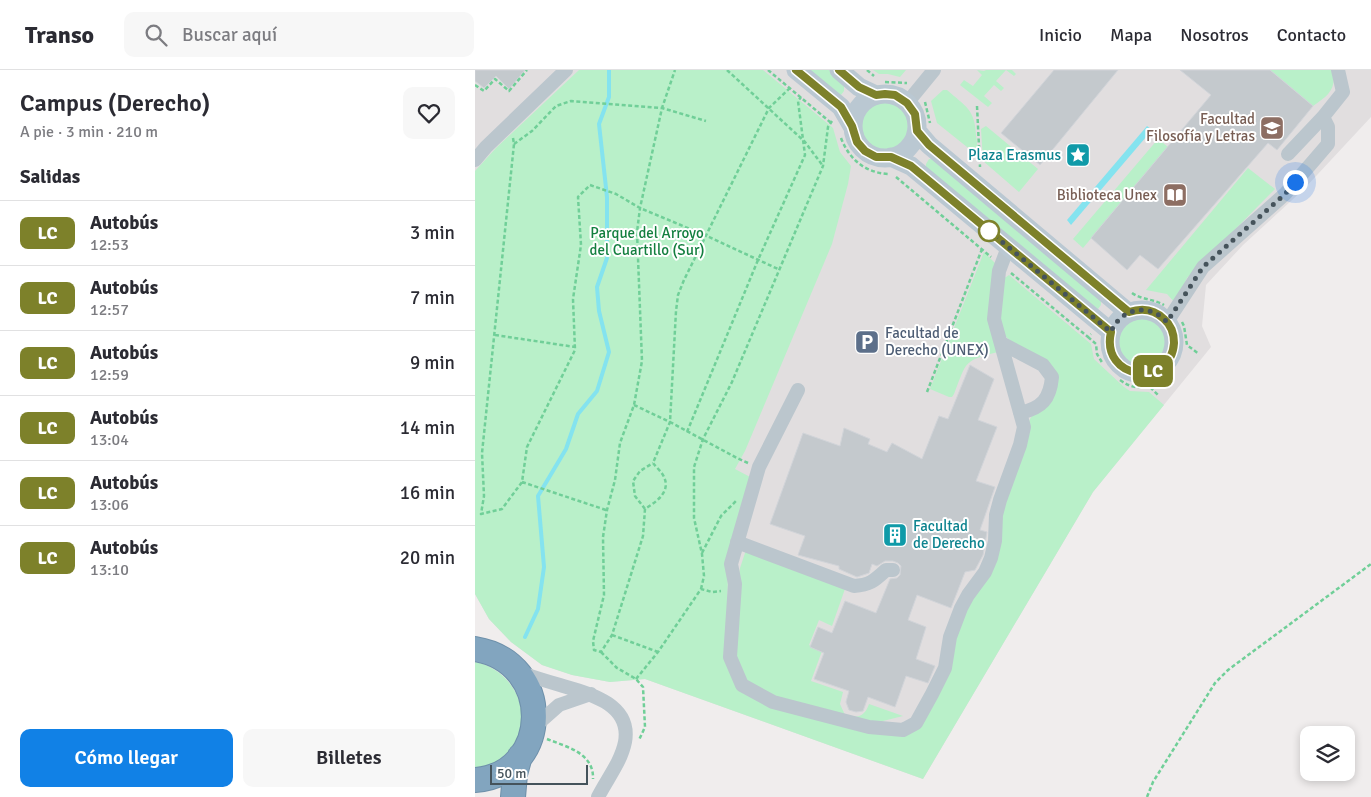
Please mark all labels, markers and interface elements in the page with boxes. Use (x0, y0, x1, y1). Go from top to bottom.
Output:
search box (124, 12, 474, 57)
text: Transo (25, 20, 94, 50)
icon: search (142, 21, 170, 49)
text: Buscar aquí (182, 23, 277, 47)
text: Inicio (1039, 24, 1082, 46)
text: Mapa (1110, 24, 1152, 46)
text: Nosotros (1180, 24, 1249, 46)
text: Contacto (1277, 24, 1346, 46)
button: heart (403, 87, 455, 139)
text: Campus (Derecho) (20, 88, 210, 118)
place label: Facultad Filosofía y Letras (1146, 110, 1255, 145)
school or university icon: Facultad Filosofía y Letras (1259, 115, 1285, 141)
text: A pie · 3 min · 210 m (20, 122, 158, 142)
place icon: Plaza Erasmus (1065, 142, 1091, 168)
place label: Plaza Erasmus (968, 146, 1061, 164)
text: Salidas (20, 165, 80, 189)
your location (1283, 170, 1308, 195)
library icon: Biblioteca Unex (1162, 182, 1188, 208)
place label: Biblioteca Unex (1057, 186, 1157, 204)
text: Autobús (90, 211, 158, 235)
unlabelled marker (978, 220, 1000, 242)
text: 3 min (410, 221, 455, 245)
text: LC (37, 222, 58, 244)
park label: Parque del Arroyo del Cuartillo (Sur) (590, 224, 704, 259)
text: 12:53 (90, 235, 129, 255)
text: Autobús (90, 276, 158, 300)
text: 7 min (410, 286, 455, 310)
text: LC (37, 287, 58, 309)
text: 12:57 (90, 300, 129, 320)
place label: Facultad de Derecho (UNEX) (885, 324, 989, 359)
parking icon: Facultad de Derecho (UNEX) (854, 329, 880, 355)
text: Autobús (90, 341, 158, 365)
text: 9 min (410, 351, 455, 375)
text: LC (37, 352, 58, 374)
line badge: LC (1131, 355, 1175, 387)
text: LC (1143, 360, 1163, 382)
text: 12:59 (90, 365, 129, 385)
text: Autobús (90, 406, 158, 430)
text: 14 min (400, 416, 455, 440)
text: LC (37, 417, 58, 439)
text: 13:04 (90, 430, 129, 450)
text: Autobús (90, 471, 158, 495)
text: 16 min (400, 481, 455, 505)
text: LC (37, 482, 58, 504)
text: 13:06 (90, 495, 129, 515)
place label: Facultad de Derecho (913, 517, 985, 552)
building icon: Facultad de Derecho (882, 522, 908, 548)
text: Autobús (90, 536, 158, 560)
text: 20 min (400, 546, 455, 570)
text: LC (37, 547, 58, 569)
text: 13:10 (90, 560, 129, 580)
map controls (1300, 726, 1355, 781)
button: layers (1300, 726, 1355, 781)
button: Cómo llegar (20, 729, 233, 787)
button: Billetes (243, 729, 455, 787)
scale bar (490, 762, 587, 785)
text: 50 m (497, 765, 526, 782)

